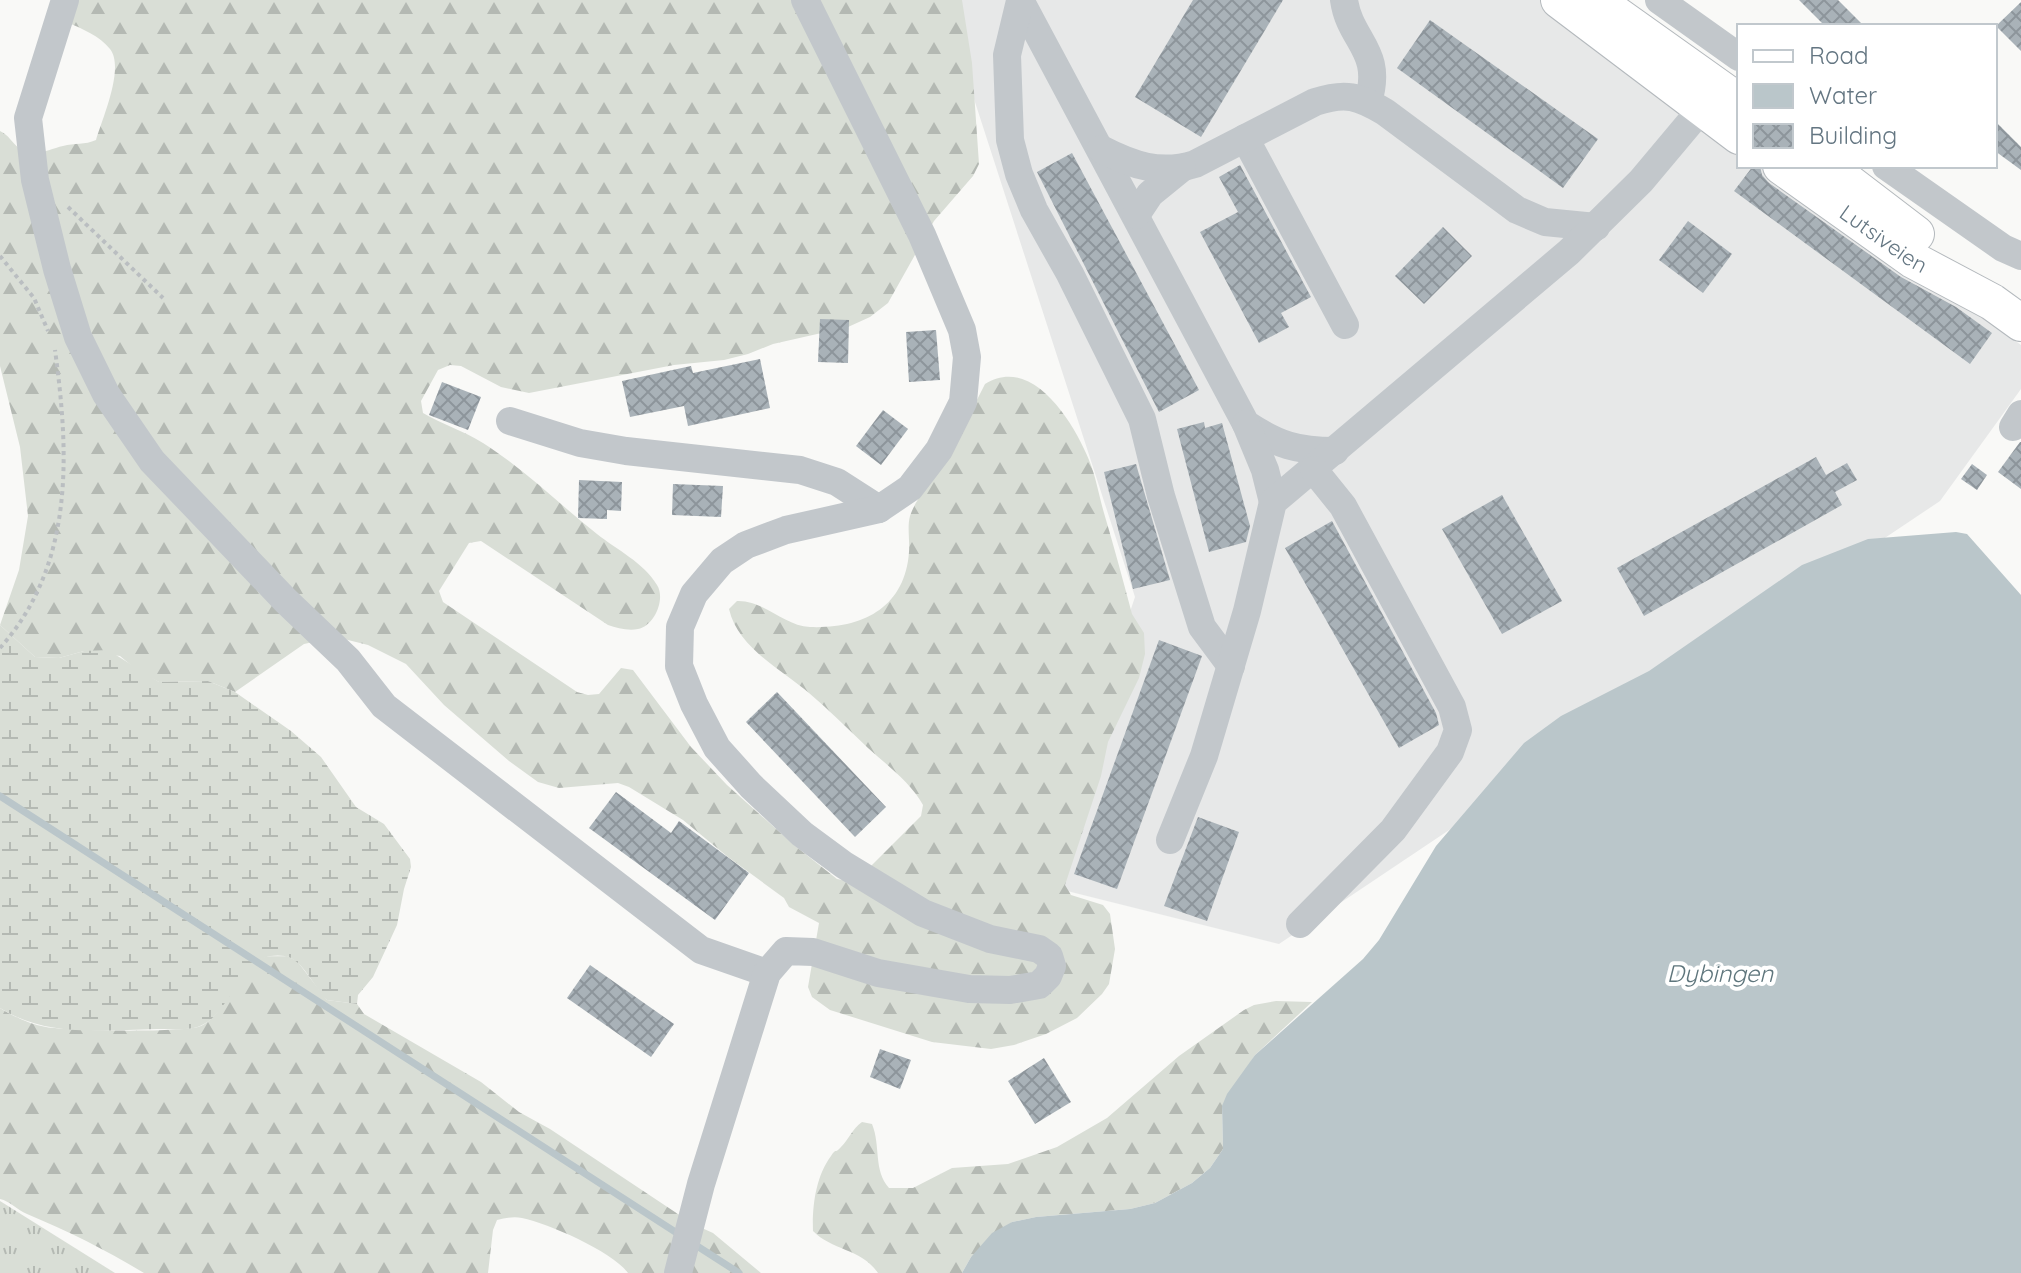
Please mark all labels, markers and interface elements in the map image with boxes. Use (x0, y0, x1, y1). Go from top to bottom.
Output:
legend (1737, 24, 1997, 168)
text: Road (1809, 40, 1869, 70)
text: Water (1809, 80, 1877, 110)
text: Building (1809, 120, 1897, 150)
street label: Lutsiveien (1834, 198, 1932, 279)
water label: Dybingen (1667, 958, 1774, 988)

